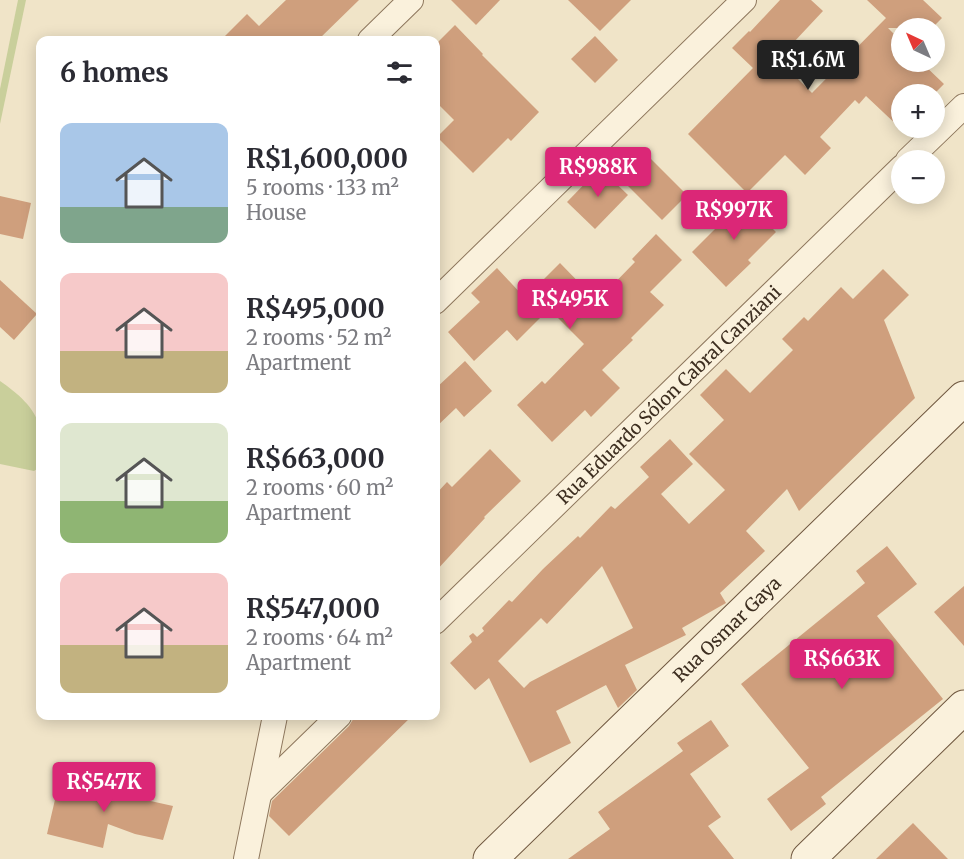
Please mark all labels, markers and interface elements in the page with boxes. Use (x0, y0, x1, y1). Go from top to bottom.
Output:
north arrow (891, 18, 945, 72)
map controls (891, 18, 945, 204)
pin: R$1.6M (759, 40, 857, 91)
text: R$1.6M (771, 47, 845, 72)
text: 6 homes (60, 56, 169, 89)
icon: filters (383, 56, 416, 89)
button: + (891, 84, 945, 138)
text: R$1,600,000 (246, 142, 408, 175)
icon: home (108, 147, 180, 219)
pin: R$988K (549, 147, 647, 198)
button: − (891, 150, 945, 204)
text: R$988K (559, 154, 637, 179)
text: 5 rooms · 133 m² (246, 175, 399, 200)
pin: R$997K (685, 190, 783, 241)
text: R$997K (695, 197, 773, 222)
text: House (246, 200, 306, 225)
pin: R$495K (521, 279, 619, 330)
street label: Rua Eduardo Sólon Cabral Canziani (552, 280, 785, 509)
text: R$495K (532, 286, 608, 311)
text: R$495,000 (246, 292, 385, 325)
icon: home (108, 297, 180, 369)
text: 2 rooms · 52 m² (246, 325, 391, 350)
text: Apartment (246, 350, 351, 375)
text: R$663,000 (246, 442, 385, 475)
icon: home (108, 447, 180, 519)
text: 2 rooms · 60 m² (246, 475, 393, 500)
text: Apartment (246, 500, 351, 525)
street label: Rua Osmar Gaya (668, 571, 786, 687)
text: R$547,000 (246, 592, 380, 625)
icon: home (108, 597, 180, 669)
text: 2 rooms · 64 m² (246, 625, 393, 650)
pin: R$663K (793, 639, 891, 690)
text: R$663K (804, 646, 880, 671)
text: Apartment (246, 650, 351, 675)
pin: R$547K (55, 762, 153, 813)
text: R$547K (66, 769, 142, 794)

